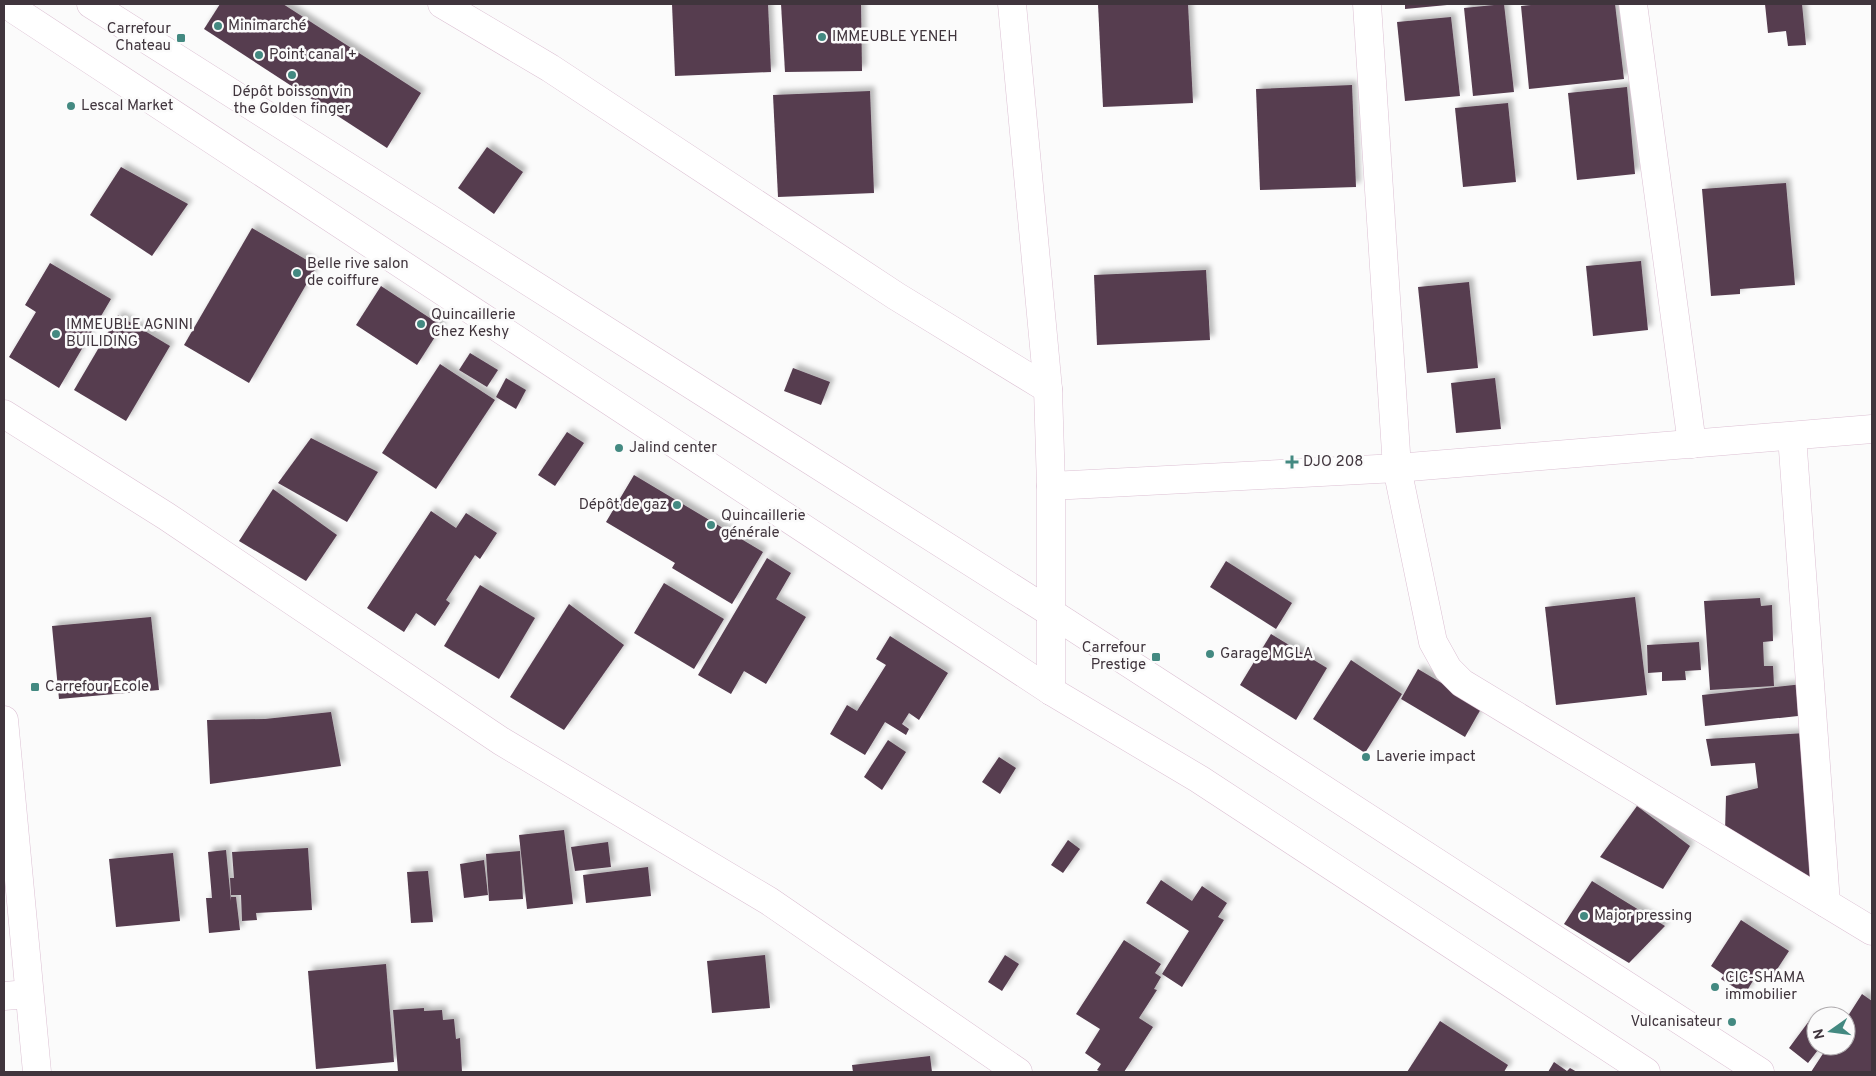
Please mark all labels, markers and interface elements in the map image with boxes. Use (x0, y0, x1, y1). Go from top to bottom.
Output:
place label: Minimarché (228, 17, 307, 36)
place label: Carrefour Chateau (107, 20, 171, 56)
marker: Minimarché (212, 20, 224, 32)
place label: IMMEUBLE YENEH (832, 28, 958, 47)
marker: IMMEUBLE YENEH (816, 31, 828, 43)
marker: Carrefour Chateau (175, 32, 187, 44)
place label: Point canal + (269, 46, 357, 65)
marker: Point canal + (253, 49, 265, 61)
marker: Dépôt boisson vin the Golden finger (286, 69, 298, 81)
place label: Dépôt boisson vin the Golden finger (232, 83, 352, 119)
place label: Lescal Market (81, 97, 173, 116)
marker: Lescal Market (65, 100, 77, 112)
place label: Belle rive salon de coiffure (307, 255, 409, 291)
marker: Belle rive salon de coiffure (291, 267, 303, 279)
place label: Quincaillerie Chez Keshy (431, 306, 516, 342)
place label: IMMEUBLE AGNINI BUILIDING (66, 316, 193, 352)
marker: Quincaillerie Chez Keshy (415, 318, 427, 330)
marker: IMMEUBLE AGNINI BUILIDING (50, 328, 62, 340)
place label: Jalind center (629, 439, 717, 458)
marker: Jalind center (613, 442, 625, 454)
place label: DJO 208 (1303, 453, 1363, 472)
marker: DJO 208 (1285, 455, 1299, 469)
place label: Dépôt de gaz (579, 496, 667, 515)
marker: Dépôt de gaz (671, 499, 683, 511)
place label: Quincaillerie générale (721, 507, 806, 543)
marker: Quincaillerie générale (705, 519, 717, 531)
place label: Carrefour Prestige (1082, 639, 1146, 675)
place label: Garage MGLA (1220, 645, 1313, 664)
marker: Garage MGLA (1204, 648, 1216, 660)
marker: Carrefour Prestige (1150, 651, 1162, 663)
place label: Carrefour Ecole (45, 678, 149, 697)
marker: Carrefour Ecole (29, 681, 41, 693)
place label: Laverie impact (1376, 748, 1476, 767)
marker: Laverie impact (1360, 751, 1372, 763)
place label: Major pressing (1594, 907, 1692, 926)
marker: Major pressing (1578, 910, 1590, 922)
place label: CIC-SHAMA immobilier (1725, 969, 1805, 1005)
marker: CIC-SHAMA immobilier (1709, 981, 1721, 993)
north arrow (1806, 1006, 1856, 1056)
place label: Vulcanisateur (1631, 1013, 1722, 1032)
marker: Vulcanisateur (1726, 1016, 1738, 1028)
text: N (1810, 1027, 1829, 1041)

